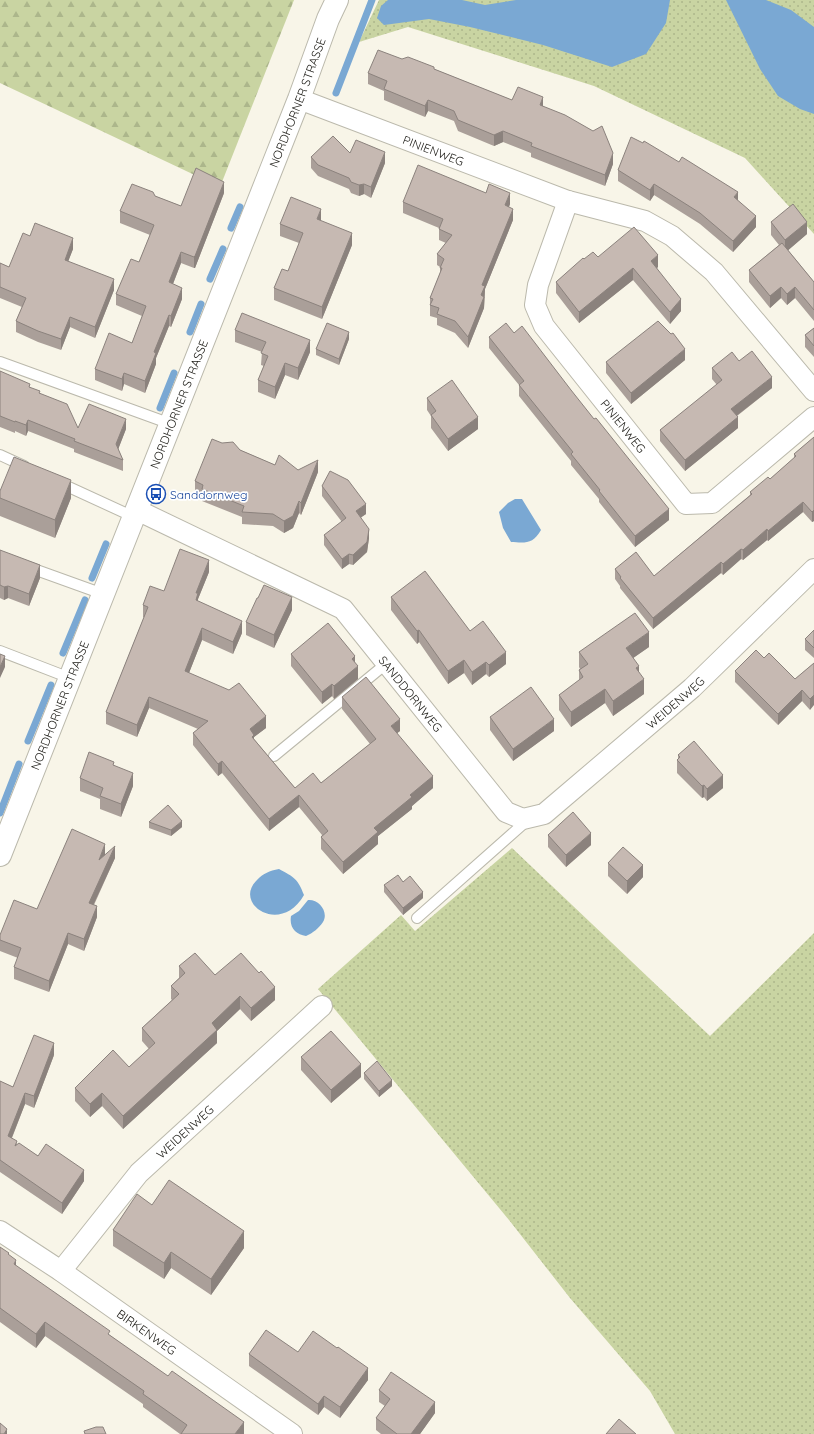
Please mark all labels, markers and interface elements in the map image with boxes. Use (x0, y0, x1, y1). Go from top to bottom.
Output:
street label: NORDHORNER STRASSE (265, 35, 328, 169)
street label: PINIENWEG (401, 132, 466, 168)
street label: NORDHORNER STRASSE (146, 337, 211, 471)
street label: PINIENWEG (598, 396, 650, 456)
bus stop icon: Sanddornweg (145, 483, 167, 505)
place label: Sanddornweg (170, 487, 248, 502)
street label: NORDHORNER STRASSE (27, 638, 92, 772)
street label: SANDDORNWEG (376, 652, 446, 735)
street label: WEIDENWEG (643, 673, 707, 732)
street label: WEIDENWEG (153, 1101, 216, 1161)
street label: BIRKENWEG (114, 1305, 179, 1358)

